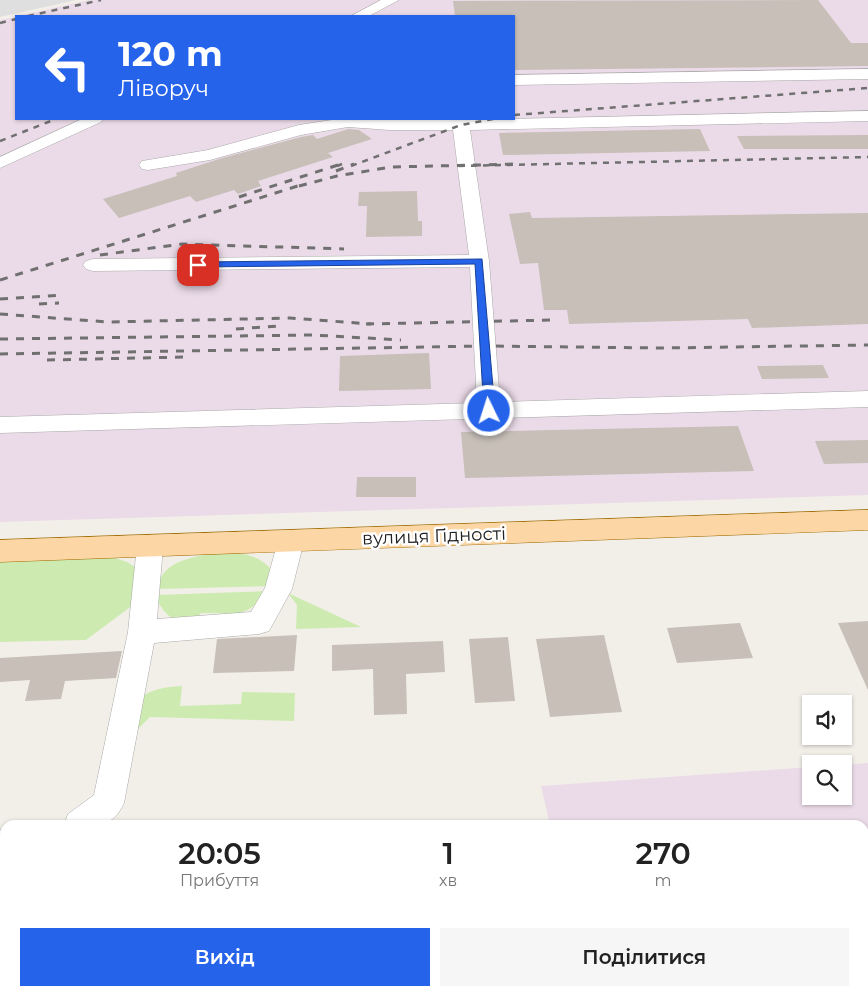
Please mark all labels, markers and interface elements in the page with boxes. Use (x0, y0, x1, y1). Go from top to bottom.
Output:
text: 120 m (118, 32, 223, 75)
icon: left (35, 35, 100, 100)
text: Ліворуч (118, 75, 209, 102)
pin (177, 244, 219, 286)
icon: arrive (184, 251, 212, 279)
position arrow (462, 384, 514, 436)
street label: вулиця Гідності (362, 522, 506, 550)
map controls (802, 695, 852, 805)
button: sound (802, 695, 852, 745)
button: search (802, 755, 852, 805)
text: 20:05 (178, 835, 261, 872)
text: 1 (442, 835, 454, 872)
text: 270 (635, 835, 691, 872)
text: Прибуття (180, 871, 259, 890)
text: хв (439, 871, 457, 890)
text: m (655, 871, 672, 890)
button: Вихід (20, 928, 430, 986)
button: Поділитися (440, 928, 849, 986)

